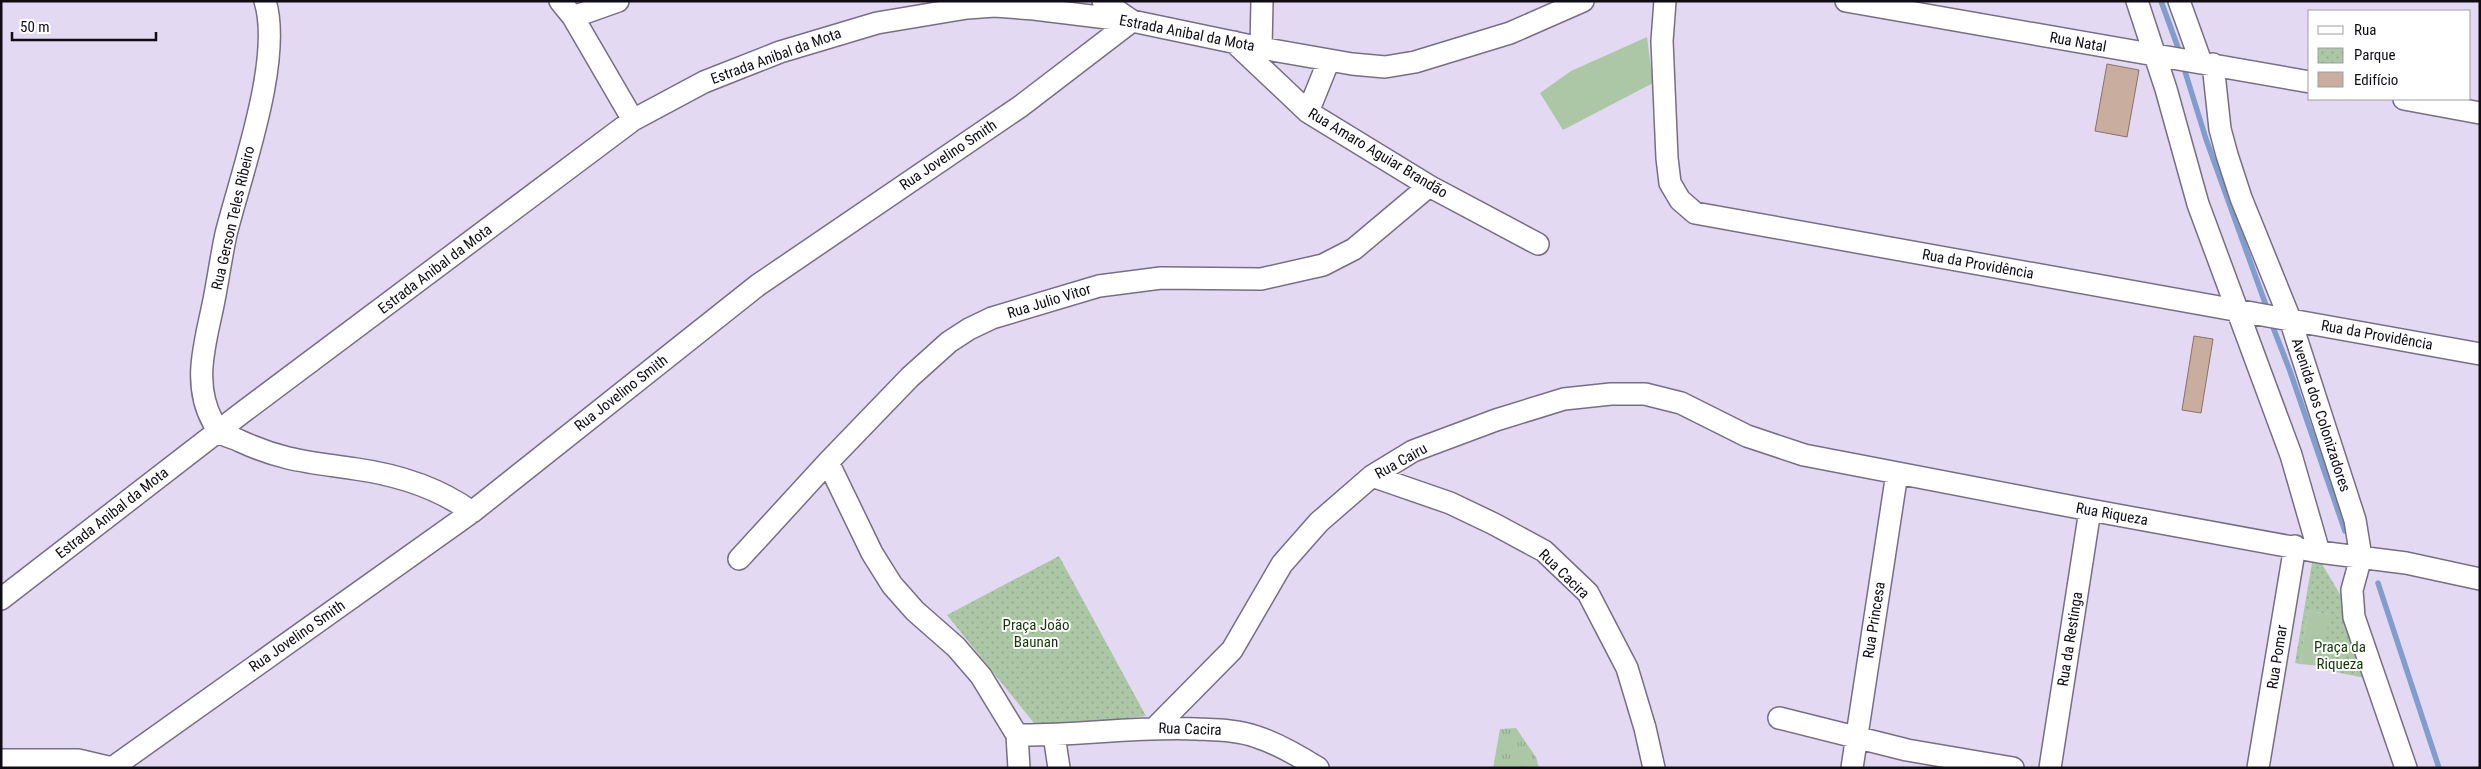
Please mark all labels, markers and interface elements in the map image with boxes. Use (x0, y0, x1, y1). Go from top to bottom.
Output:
scale bar (12, 10, 156, 42)
legend (2308, 10, 2471, 100)
street label: Estrada Anibal da Mota (1118, 11, 1256, 55)
text: 50 m (20, 18, 50, 36)
text: Rua (2354, 21, 2376, 39)
street label: Estrada Anibal da Mota (708, 24, 844, 88)
street label: Rua Natal (2048, 28, 2108, 56)
text: Parque (2354, 46, 2396, 64)
text: Edifício (2354, 71, 2398, 89)
street label: Rua Amaro Aguiar Brandão (1305, 104, 1451, 202)
street label: Rua Jovelino Smith (896, 116, 1000, 194)
street label: Rua Gerson Teles Ribeiro (208, 144, 258, 292)
street label: Estrada Anibal da Mota (375, 220, 495, 318)
street label: Rua da Providência (1921, 245, 2035, 283)
street label: Rua Julio Vitor (1005, 280, 1093, 322)
street label: Rua da Providência (2320, 316, 2434, 354)
street label: Avenida dos Colonizadores (2288, 336, 2354, 494)
street label: Rua Jovelino Smith (571, 351, 671, 435)
street label: Rua Cairu (1372, 439, 1430, 483)
street label: Estrada Anibal da Mota (52, 464, 172, 562)
street label: Rua Riqueza (2075, 499, 2149, 529)
street label: Rua Cacira (1535, 546, 1593, 602)
street label: Rua Princesa (1859, 580, 1889, 660)
street label: Rua da Restinga (2054, 590, 2086, 688)
street label: Rua Jovelino Smith (245, 596, 349, 676)
park label: Praça João Baunan (1003, 616, 1069, 651)
street label: Rua Pomar (2263, 623, 2291, 690)
park label: Praça da Riqueza (2314, 638, 2366, 673)
street label: Rua Cacira (1158, 719, 1222, 739)

